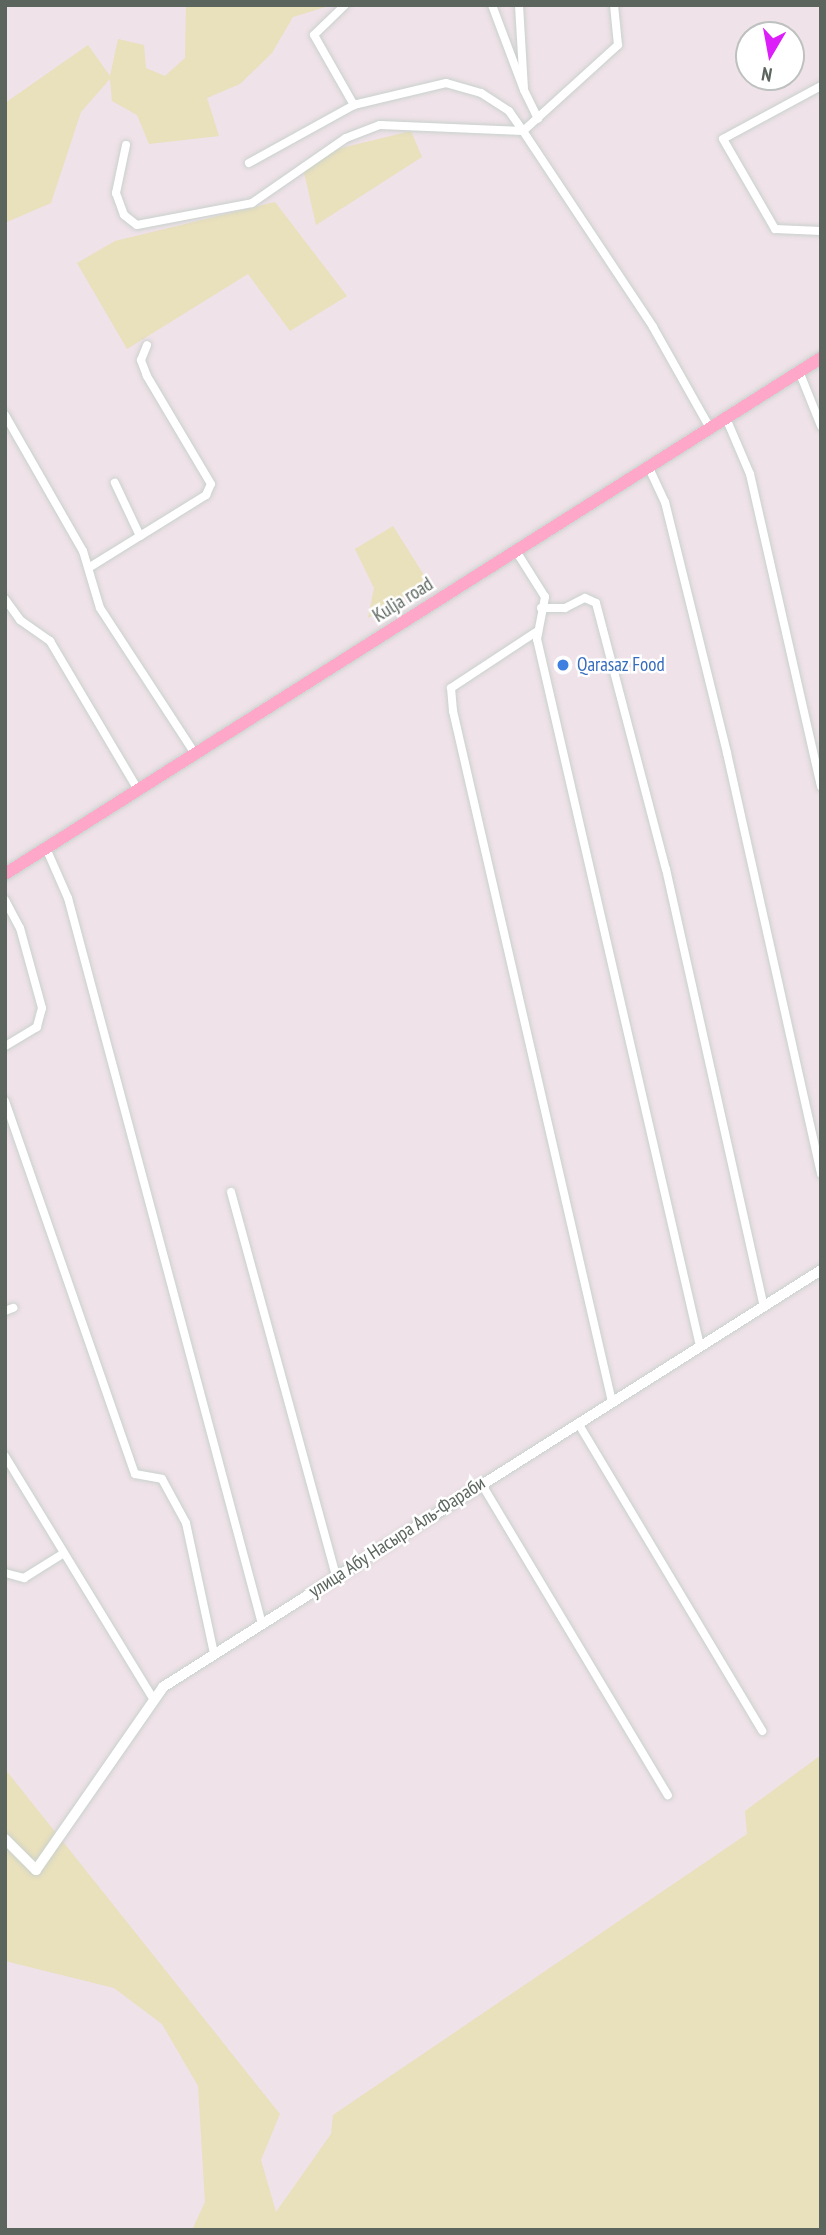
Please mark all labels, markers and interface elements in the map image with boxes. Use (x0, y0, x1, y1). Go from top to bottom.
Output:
north arrow (735, 21, 805, 91)
text: N (760, 62, 774, 87)
street label: Kulja road (369, 573, 437, 627)
place label: Qarasaz Food (577, 654, 665, 676)
marker: Qarasaz Food (555, 657, 571, 673)
street label: улица Абу Насыра Аль-Фараби (304, 1471, 490, 1603)

